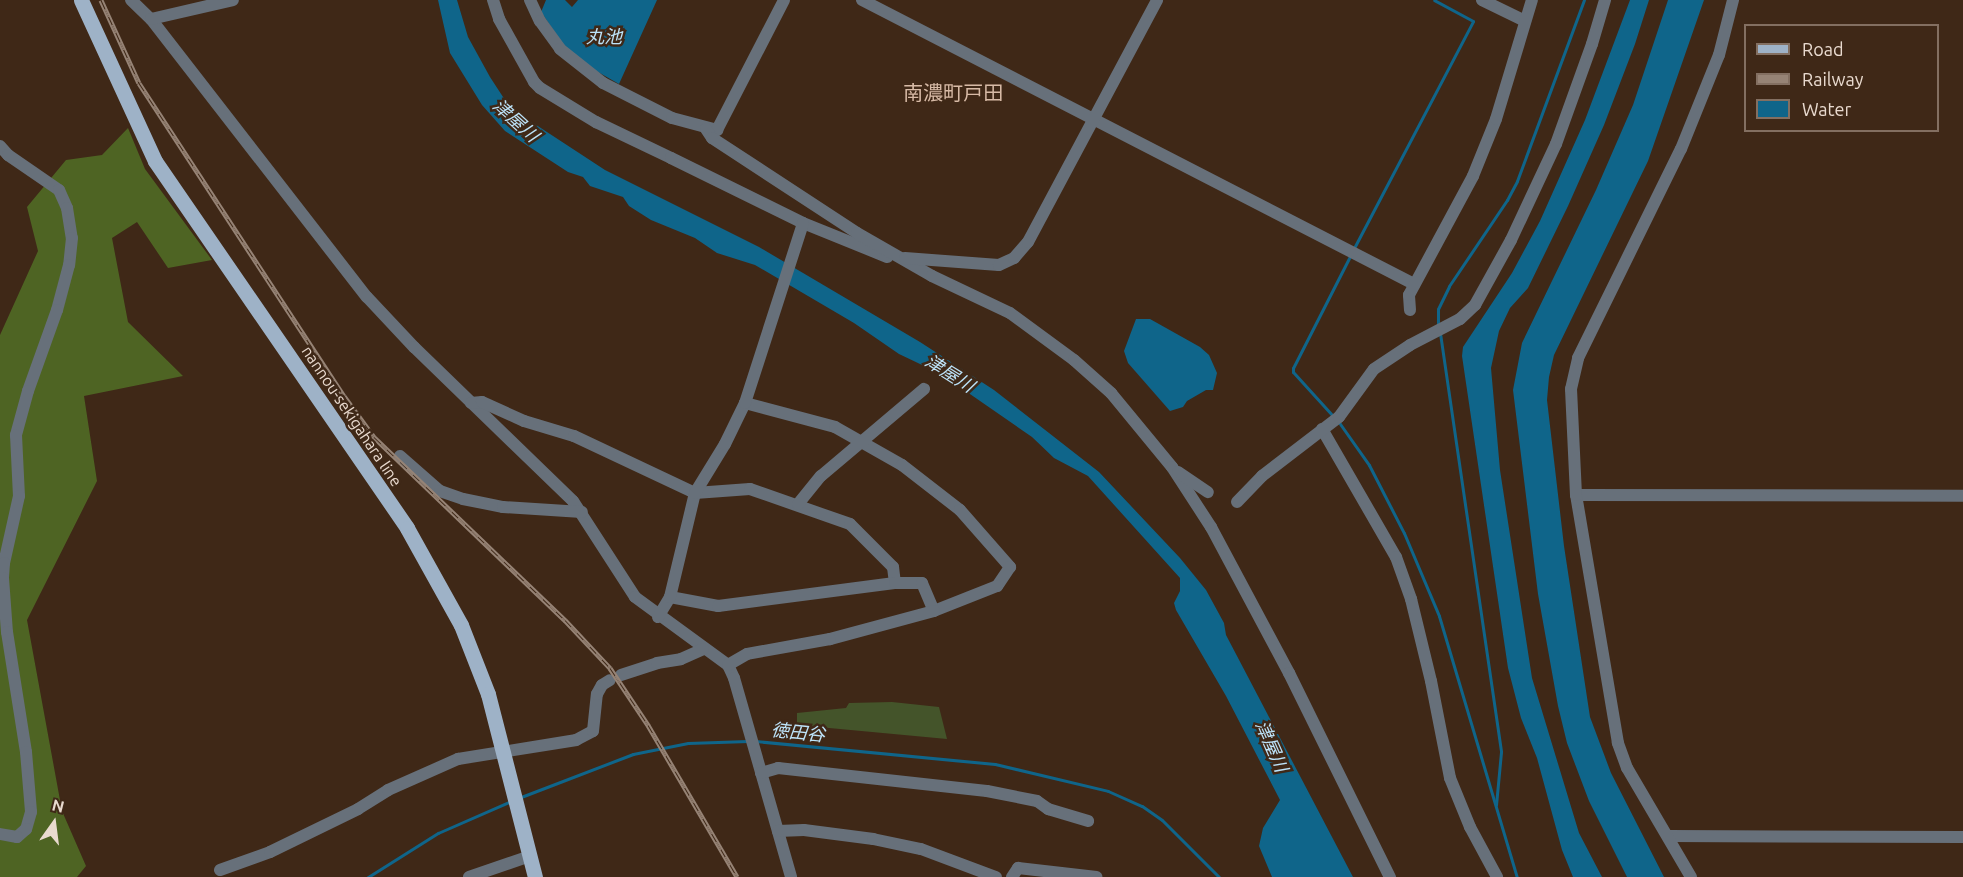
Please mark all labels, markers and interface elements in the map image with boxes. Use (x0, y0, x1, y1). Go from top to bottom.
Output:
legend (1744, 24, 1939, 132)
water label: 丸池 (586, 25, 622, 47)
text: Road (1802, 39, 1844, 59)
text: Railway (1802, 69, 1863, 89)
district label: 南濃町戸田 (903, 80, 1003, 104)
water label: 津屋川 (489, 94, 543, 146)
text: Water (1802, 99, 1851, 119)
street label: nannou-sekigahara line (298, 342, 406, 490)
water label: 津屋川 (921, 350, 979, 396)
water label: 津屋川 (1251, 717, 1293, 775)
water label: 徳田谷 (770, 718, 826, 746)
north arrow (24, 793, 84, 853)
text: N (50, 795, 66, 816)

